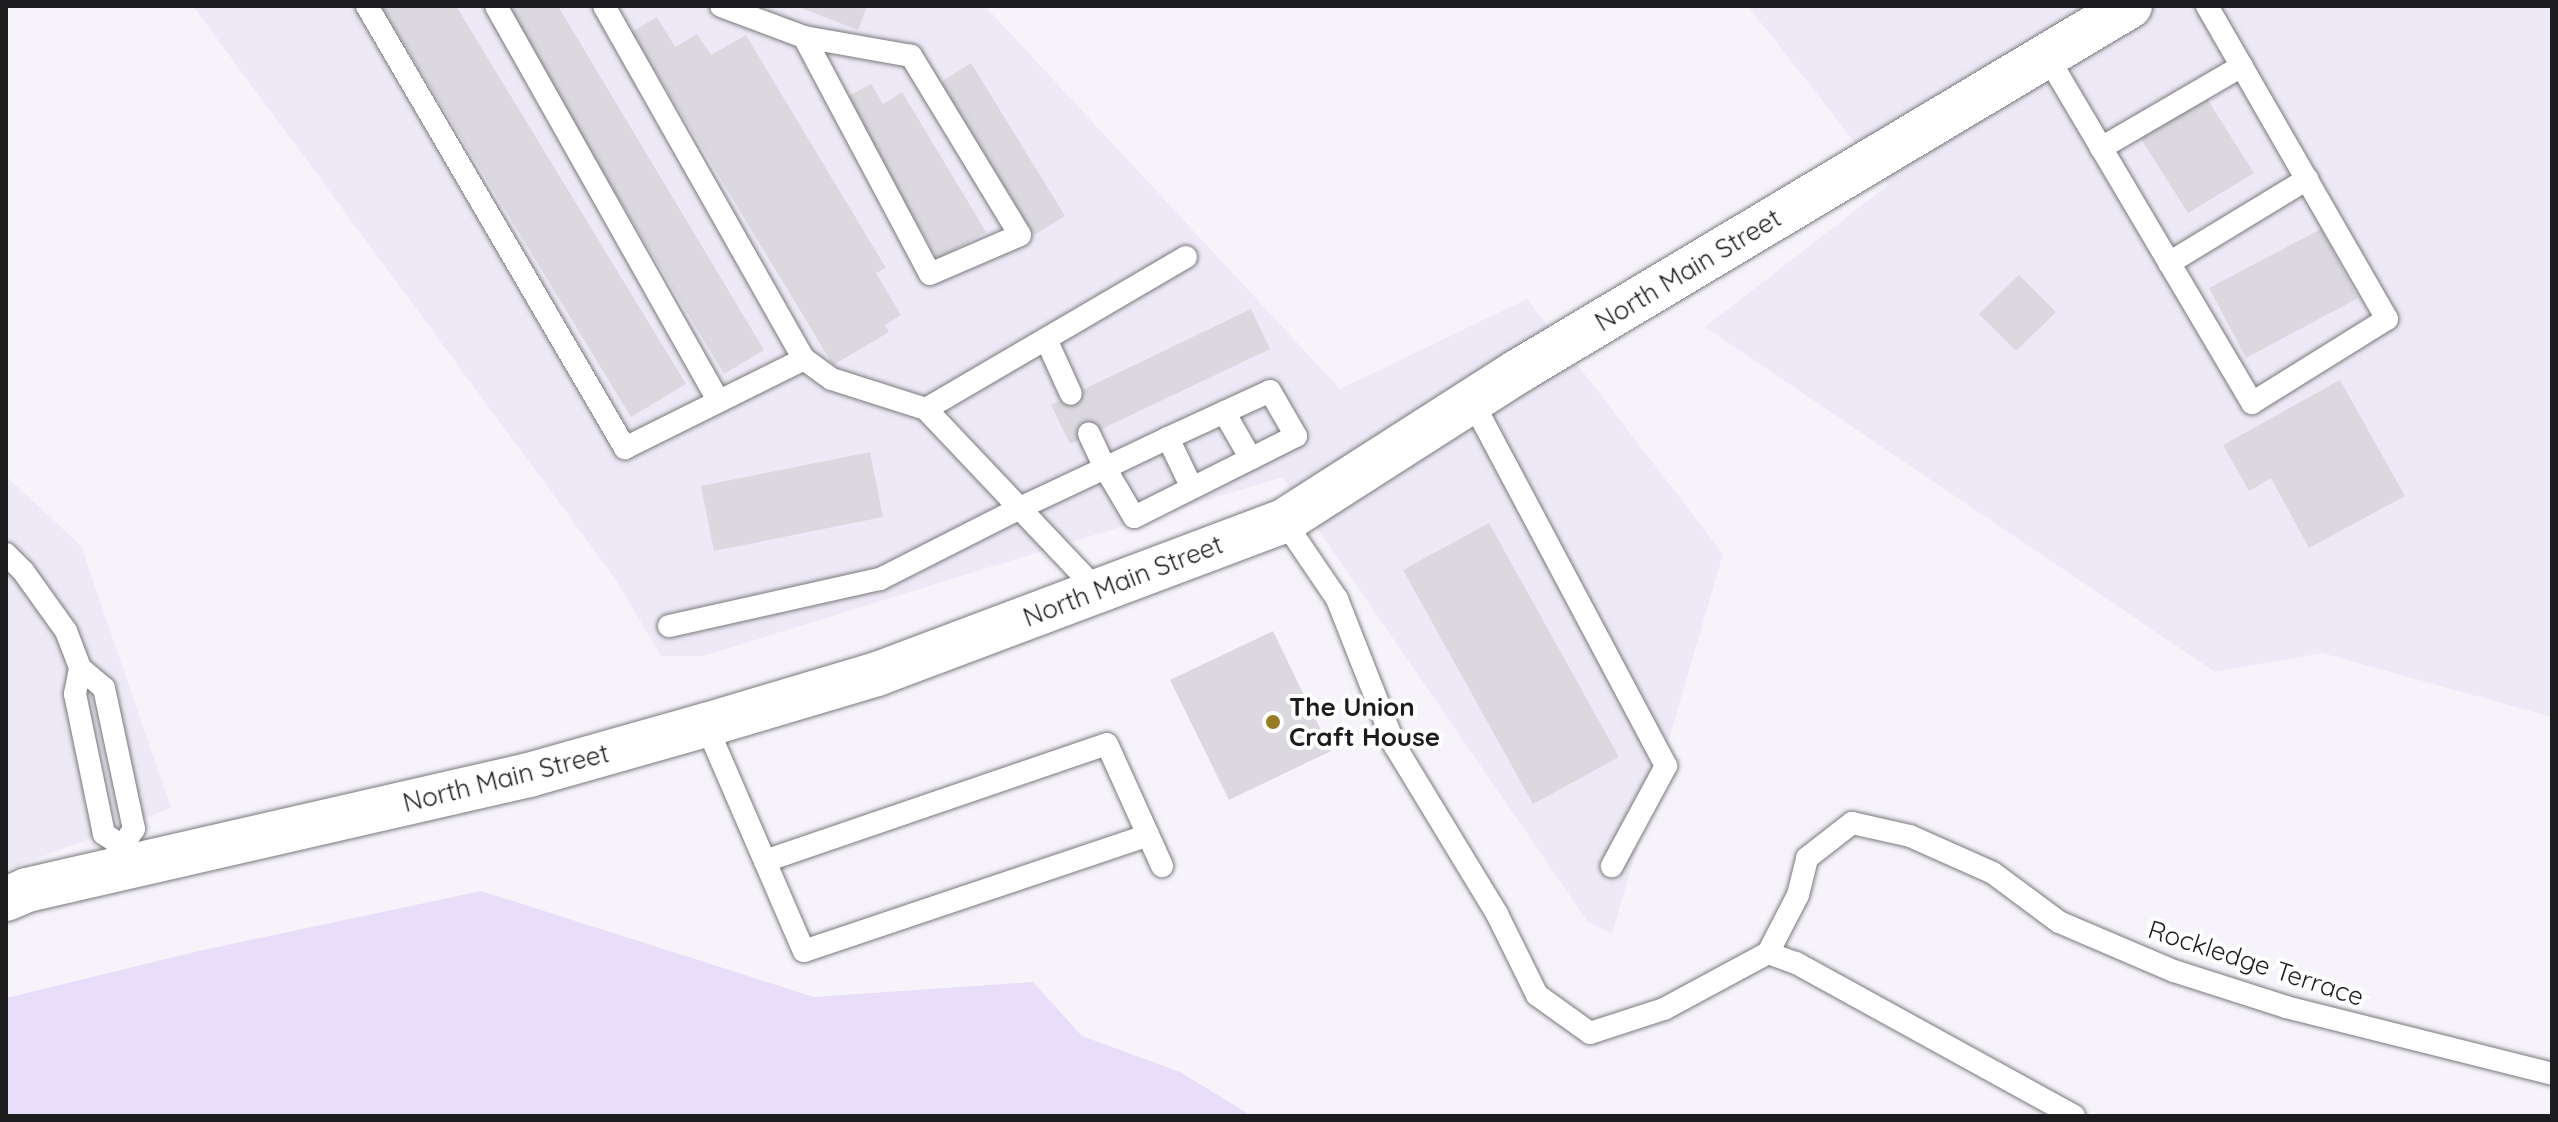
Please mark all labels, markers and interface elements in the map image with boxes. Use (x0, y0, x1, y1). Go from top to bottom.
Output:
street label: North Main Street (1589, 202, 1787, 338)
street label: North Main Street (1019, 529, 1227, 633)
place label: The Union Craft House (1289, 691, 1440, 752)
marker: The Union Craft House (1264, 713, 1282, 731)
street label: North Main Street (400, 737, 612, 819)
street label: Rockledge Terrace (2144, 913, 2368, 1013)

